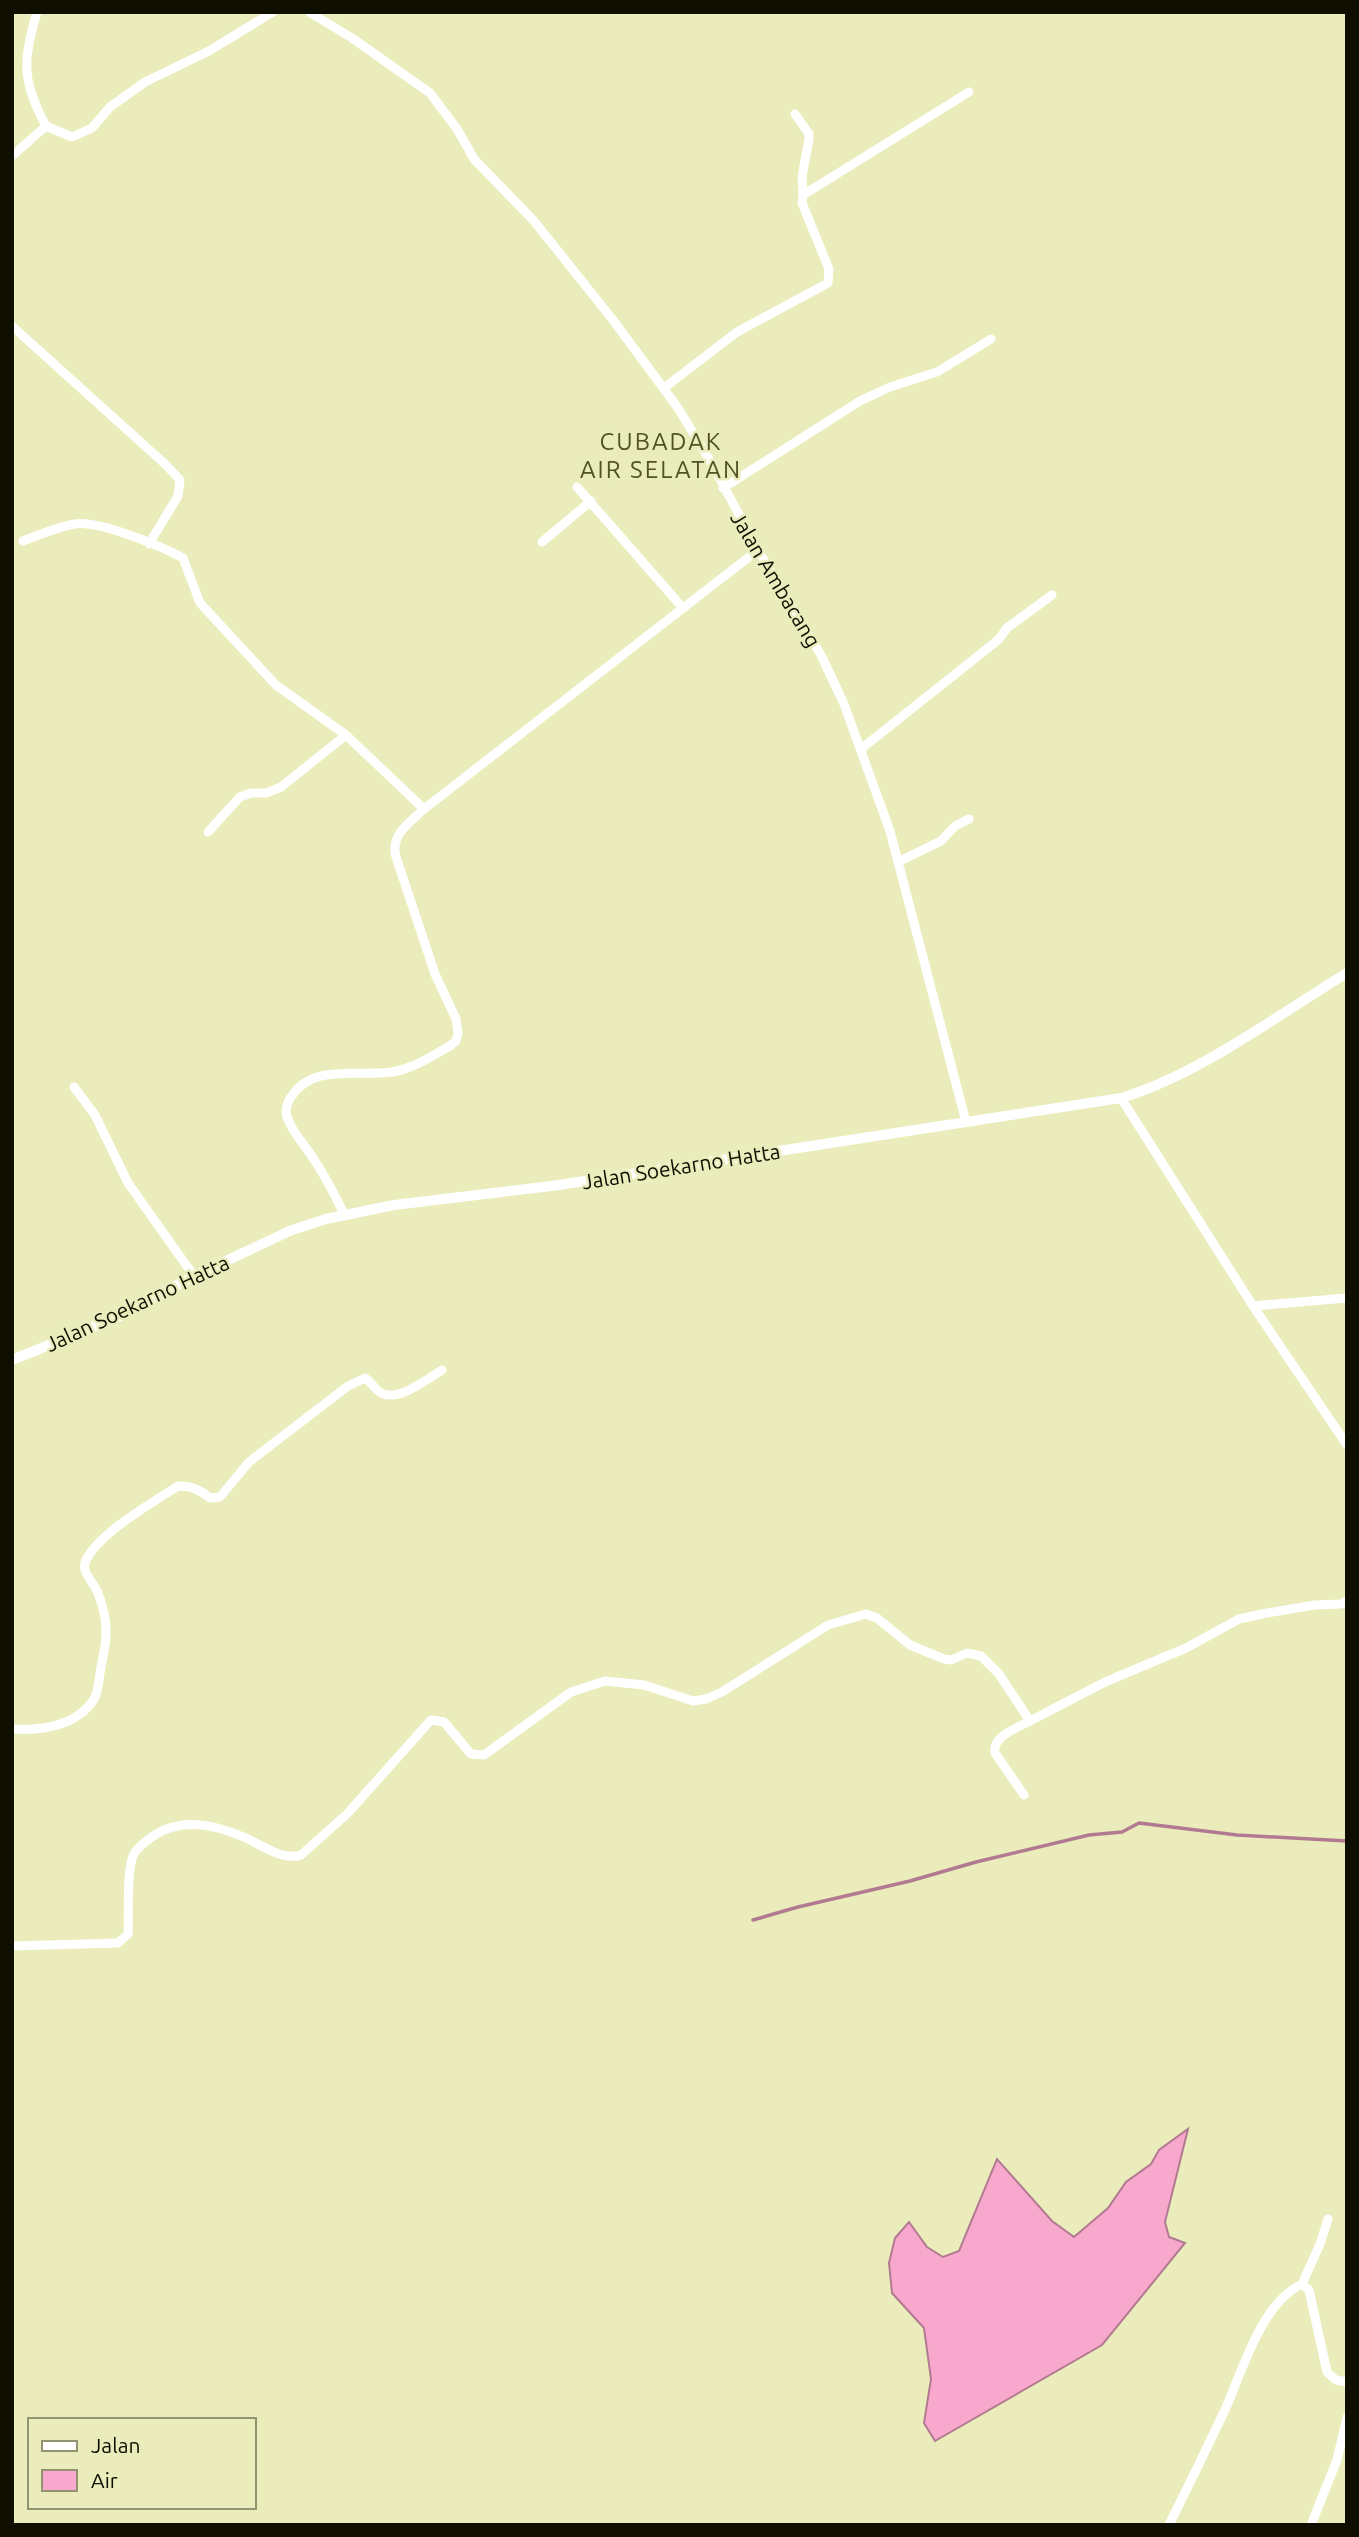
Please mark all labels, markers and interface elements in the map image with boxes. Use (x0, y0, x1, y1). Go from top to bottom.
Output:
district label: CUBADAK AIR SELATAN (580, 428, 742, 483)
street label: Jalan Ambacang (726, 507, 826, 651)
street label: Jalan Soekarno Hatta (580, 1138, 782, 1194)
street label: Jalan Soekarno Hatta (41, 1250, 233, 1356)
legend (28, 2418, 256, 2509)
text: Jalan (91, 2433, 140, 2457)
text: Air (91, 2468, 118, 2492)

